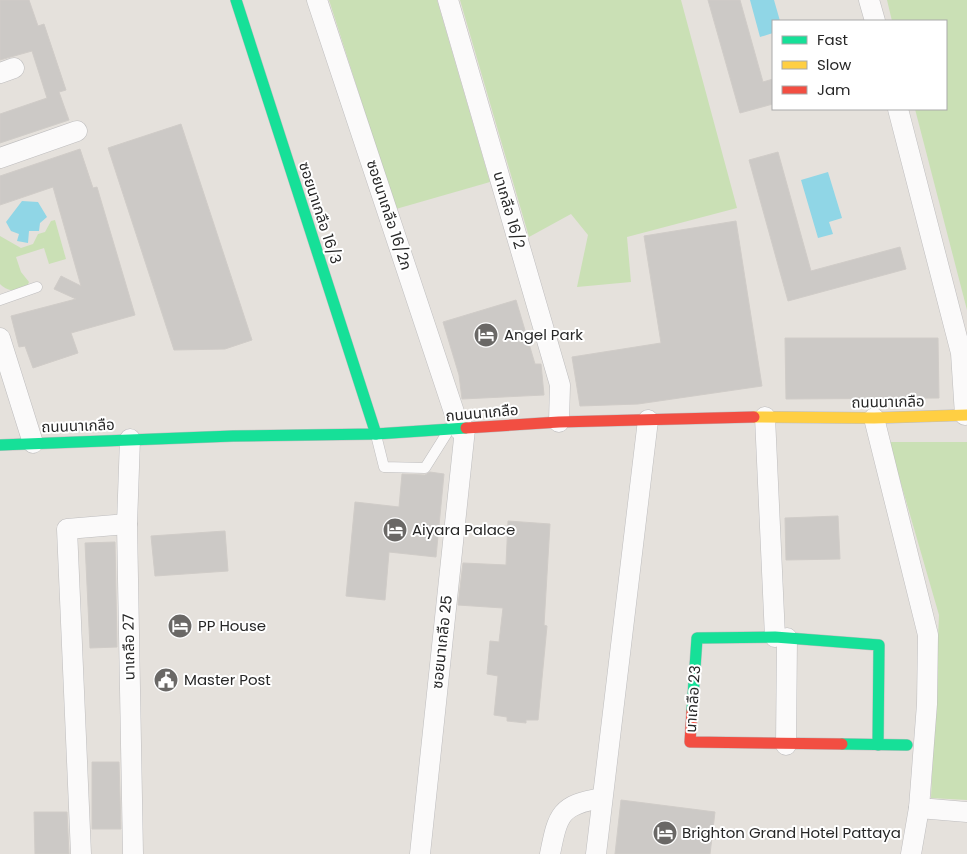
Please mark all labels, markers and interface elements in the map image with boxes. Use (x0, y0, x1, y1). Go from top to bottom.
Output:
legend (772, 20, 947, 110)
text: Fast (817, 29, 848, 50)
text: Slow (817, 54, 852, 75)
text: Jam (817, 79, 851, 100)
street label: ซอยนาเกลือ 16/2ก (362, 157, 417, 273)
street label: ซอยนาเกลือ 16/3 (294, 159, 347, 267)
street label: นาเกลือ 16/2 (488, 169, 531, 251)
hotel icon: Angel Park (473, 322, 499, 348)
place label: Angel Park (504, 324, 583, 345)
street label: ถนนนาเกลือ (851, 390, 925, 413)
street label: ถนนนาเกลือ (445, 399, 519, 426)
street label: ถนนนาเกลือ (41, 414, 115, 437)
hotel icon: Aiyara Palace (382, 517, 408, 543)
place label: Aiyara Palace (412, 519, 515, 540)
street label: ซอยนาเกลือ 25 (426, 594, 457, 690)
street label: นาเกลือ 27 (117, 613, 140, 681)
hotel icon: PP House (167, 613, 193, 639)
place label: PP House (198, 615, 266, 636)
street label: นาเกลือ 23 (680, 665, 705, 733)
public building icon: Master Post (153, 667, 179, 693)
place label: Master Post (184, 669, 271, 690)
hotel icon: Brighton Grand Hotel Pattaya (652, 820, 678, 846)
place label: Brighton Grand Hotel Pattaya (682, 822, 901, 843)

